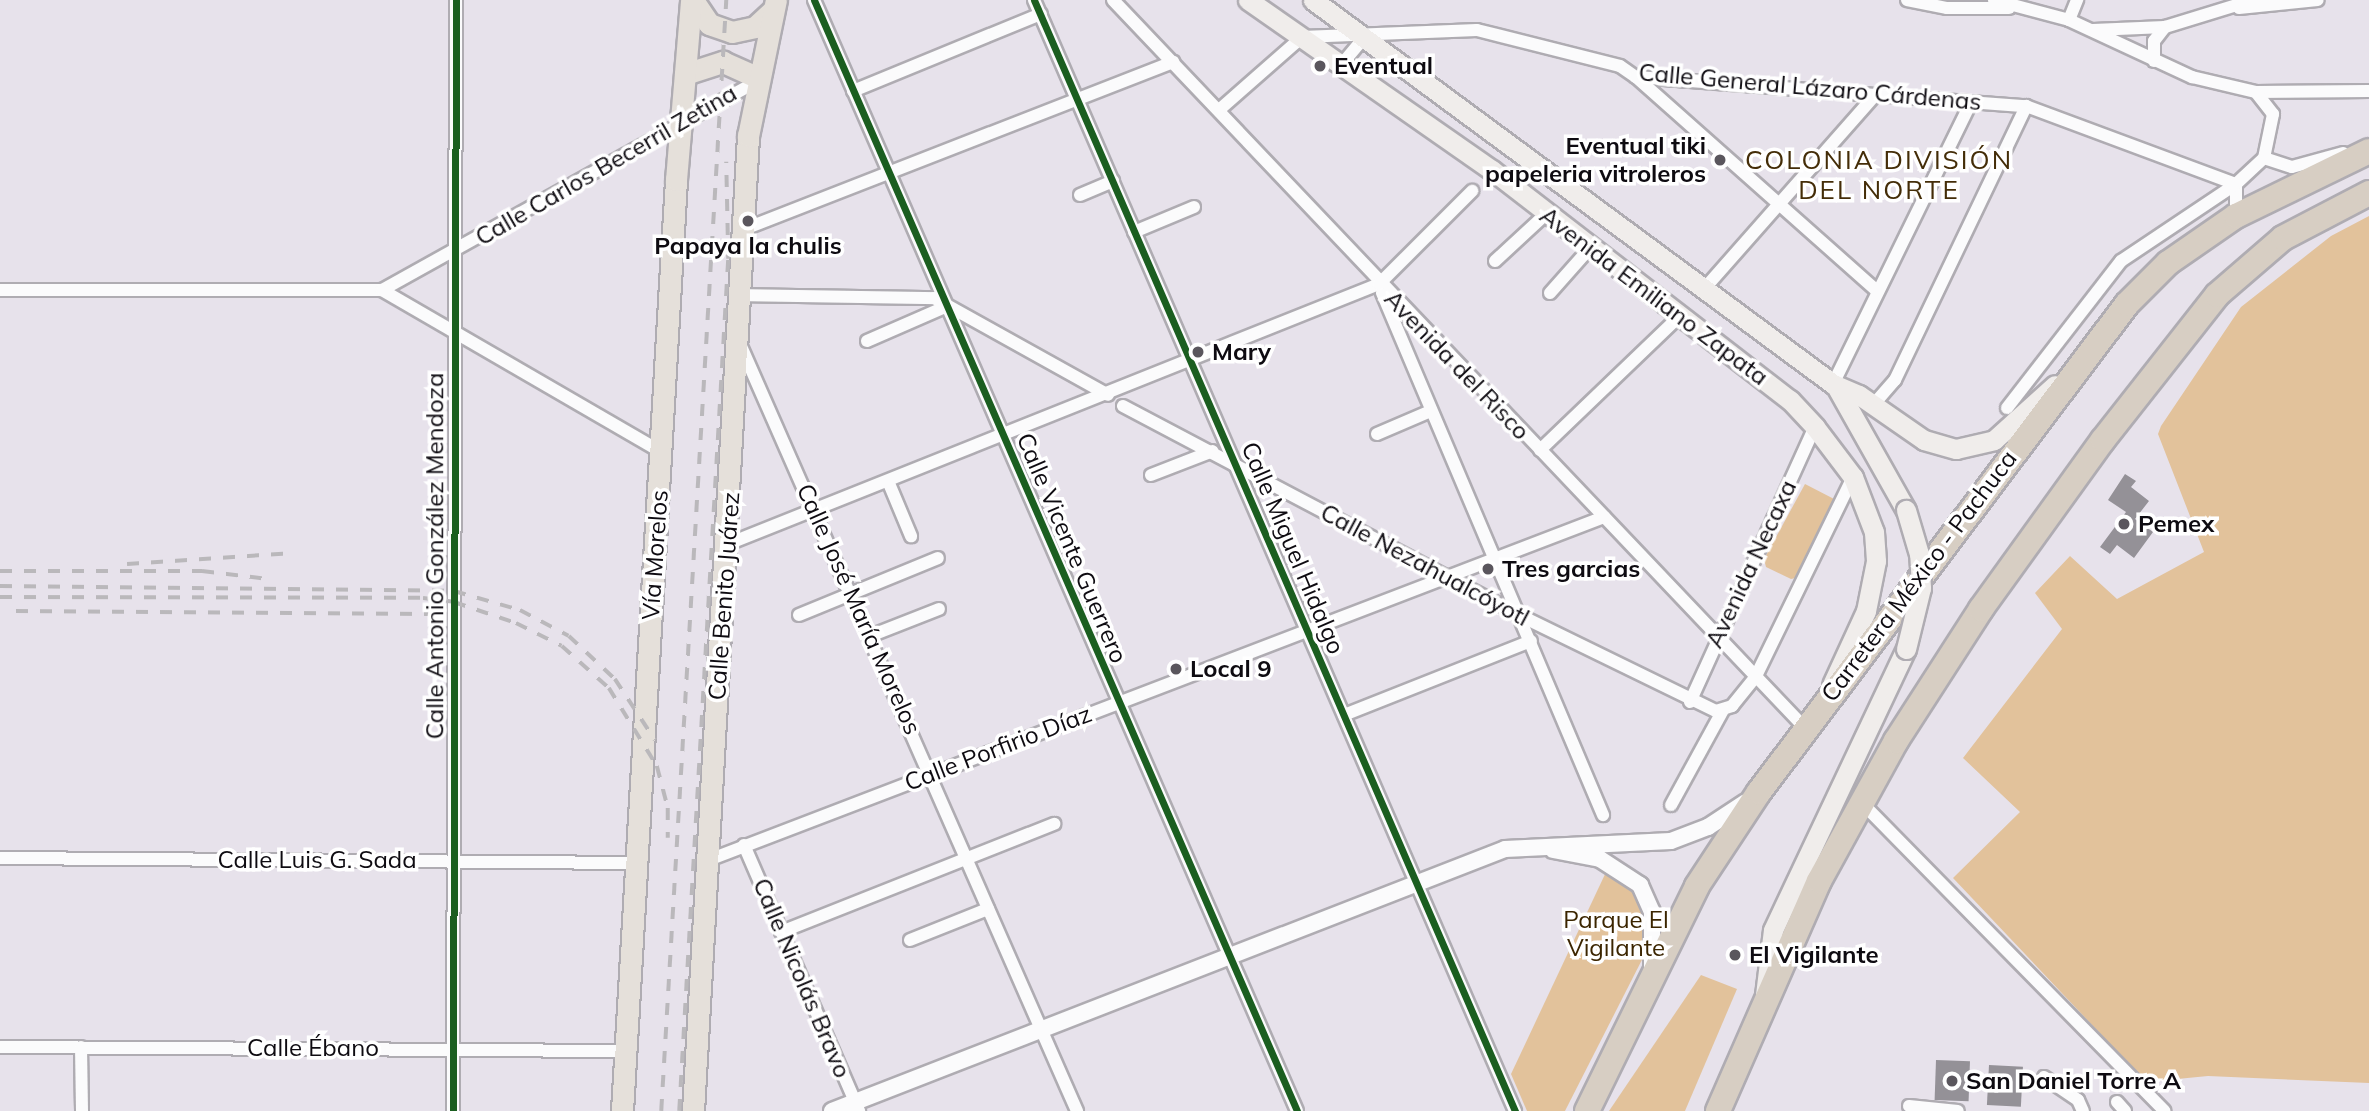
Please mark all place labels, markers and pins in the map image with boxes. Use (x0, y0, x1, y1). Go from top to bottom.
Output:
place label: Eventual (1334, 52, 1433, 80)
marker: Eventual (1312, 58, 1328, 74)
place label: Eventual tiki papeleria vitroleros (1485, 132, 1706, 188)
marker: Eventual tiki papeleria vitroleros (1712, 152, 1728, 168)
marker: Papaya la chulis (740, 213, 756, 229)
place label: Papaya la chulis (654, 232, 842, 260)
place label: Mary (1212, 338, 1271, 366)
marker: Mary (1190, 344, 1206, 360)
place label: Pemex (2138, 510, 2214, 538)
marker: Pemex (2116, 516, 2132, 532)
place label: Tres garcias (1502, 555, 1640, 583)
marker: Tres garcias (1480, 561, 1496, 577)
place label: Local 9 (1190, 655, 1272, 683)
marker: Local 9 (1168, 661, 1184, 677)
place label: El Vigilante (1749, 941, 1879, 969)
marker: El Vigilante (1727, 947, 1743, 963)
place label: San Daniel Torre A (1966, 1067, 2181, 1095)
marker: San Daniel Torre A (1944, 1073, 1960, 1089)

